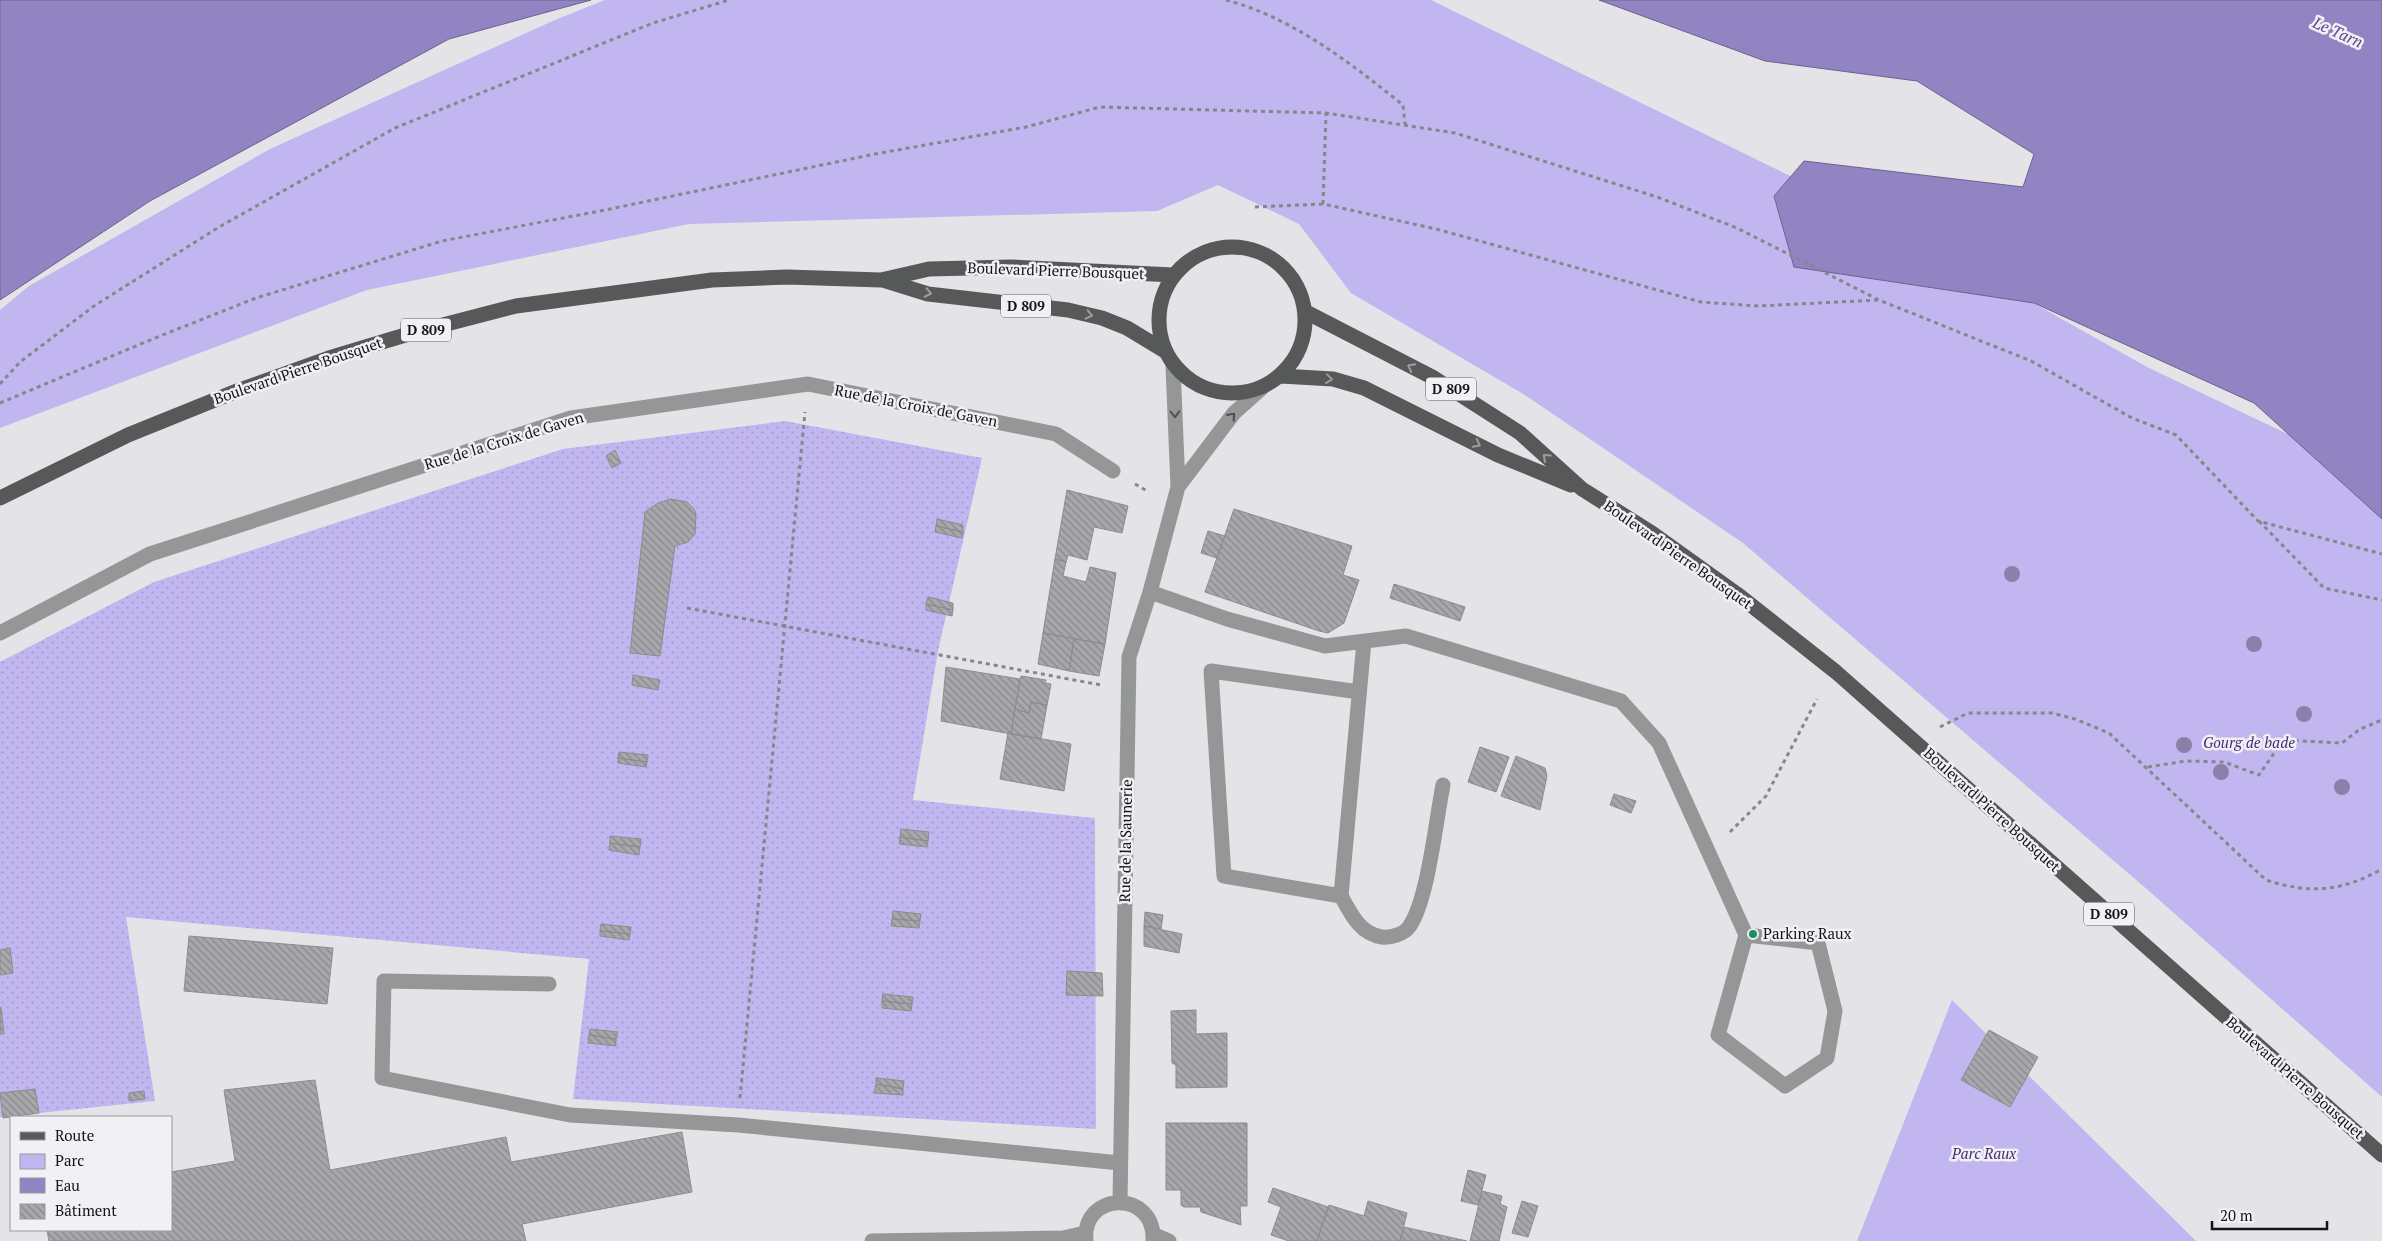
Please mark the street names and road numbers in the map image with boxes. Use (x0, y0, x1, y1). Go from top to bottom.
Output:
street label: Boulevard Pierre Bousquet (967, 257, 1145, 283)
road number: D 809 (1001, 294, 1051, 318)
road number: D 809 (401, 318, 451, 342)
street label: Boulevard Pierre Bousquet (211, 332, 385, 408)
road number: D 809 (1426, 378, 1476, 400)
street label: Rue de la Croix de Gaven (833, 379, 999, 431)
street label: Rue de la Croix de Gaven (422, 406, 586, 474)
street label: Boulevard Pierre Bousquet (1600, 495, 1757, 613)
street label: Boulevard Pierre Bousquet (1920, 743, 2065, 876)
street label: Rue de la Saunerie (1114, 779, 1136, 903)
road number: D 809 (2084, 902, 2134, 926)
street label: Boulevard Pierre Bousquet (2222, 1012, 2369, 1143)

